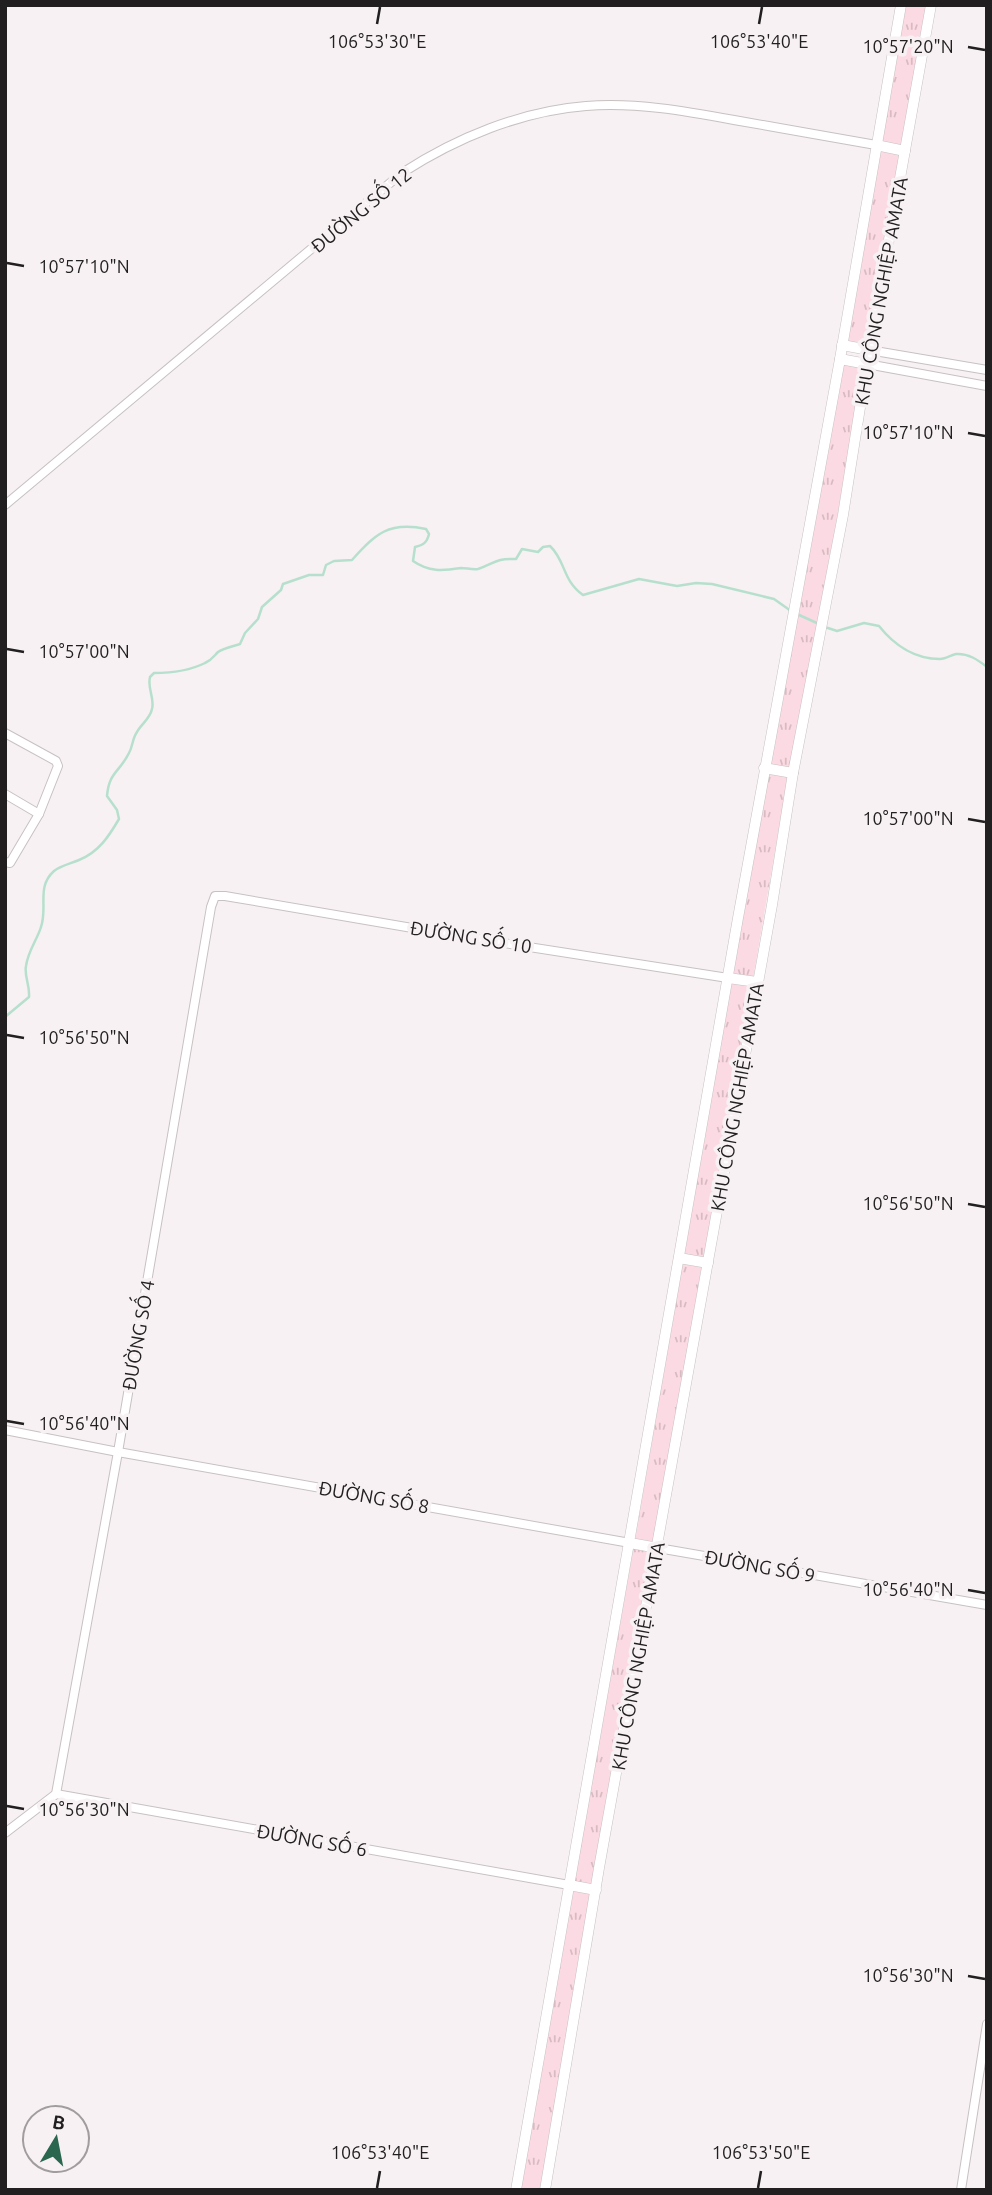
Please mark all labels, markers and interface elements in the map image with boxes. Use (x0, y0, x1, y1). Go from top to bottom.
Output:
text: 106°53'30"E (328, 31, 426, 51)
text: 106°53'40"E (710, 31, 808, 51)
text: 10°57'20"N (862, 36, 954, 56)
street label: ĐƯỜNG SỐ 12 (303, 159, 416, 257)
street label: KHU CÔNG NGHIỆP AMATA (850, 174, 912, 407)
text: 10°57'10"N (38, 256, 130, 276)
text: 10°57'10"N (862, 422, 954, 442)
text: 10°57'00"N (38, 641, 130, 661)
text: 10°57'00"N (862, 808, 954, 828)
street label: ĐƯỜNG SỐ 10 (409, 912, 534, 957)
street label: KHU CÔNG NGHIỆP AMATA (706, 980, 768, 1213)
text: 10°56'50"N (38, 1027, 130, 1047)
text: 10°56'50"N (862, 1193, 954, 1213)
street label: ĐƯỜNG SỐ 4 (113, 1277, 159, 1392)
text: 10°56'40"N (38, 1413, 130, 1433)
street label: ĐƯỜNG SỐ 8 (317, 1472, 432, 1518)
street label: KHU CÔNG NGHIỆP AMATA (607, 1539, 669, 1772)
street label: ĐƯỜNG SỐ 9 (703, 1541, 818, 1587)
text: 10°56'40"N (862, 1579, 954, 1599)
text: 10°56'30"N (38, 1799, 130, 1819)
street label: ĐƯỜNG SỐ 6 (255, 1815, 370, 1861)
text: 10°56'30"N (862, 1965, 954, 1985)
north arrow (21, 2104, 91, 2174)
text: B (51, 2110, 67, 2134)
text: 106°53'40"E (331, 2142, 429, 2162)
text: 106°53'50"E (712, 2142, 810, 2162)

